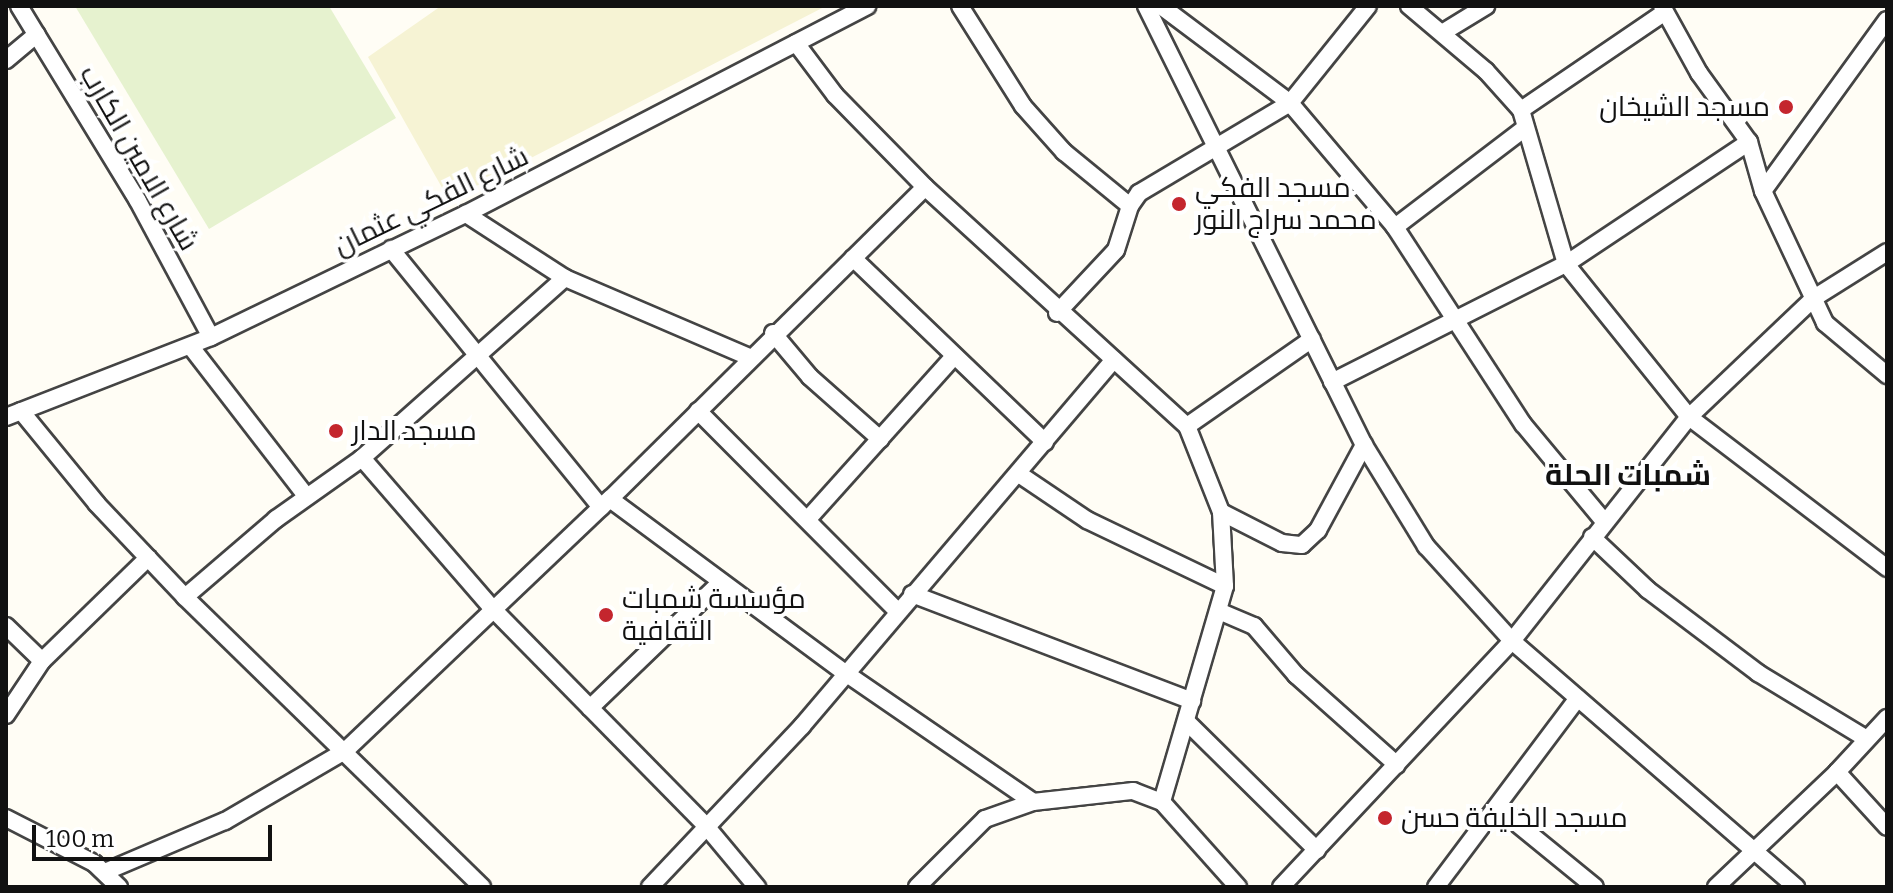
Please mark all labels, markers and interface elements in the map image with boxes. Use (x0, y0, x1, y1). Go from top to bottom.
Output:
street label: شارع الامين الكارب (72, 59, 206, 257)
place label: مسجد الشيخان (1599, 90, 1770, 124)
marker: مسجد الشيخان (1777, 98, 1795, 116)
street label: شارع الفكي عثمان (328, 139, 534, 263)
place label: مسجد الفكي محمد سراج النور (1195, 171, 1377, 237)
marker: مسجد الفكي محمد سراج النور (1170, 195, 1188, 213)
place label: مسجد الدار (352, 414, 477, 448)
marker: مسجد الدار (327, 422, 345, 440)
district label: شمبات الحلة (1545, 457, 1711, 493)
place label: مؤسسة شمبات الثقافية (622, 582, 806, 648)
marker: مؤسسة شمبات الثقافية (597, 606, 615, 624)
place label: مسجد الخليفة حسن (1401, 801, 1628, 835)
scale bar (36, 809, 276, 859)
marker: مسجد الخليفة حسن (1376, 809, 1394, 827)
text: 100 m (46, 825, 114, 853)

